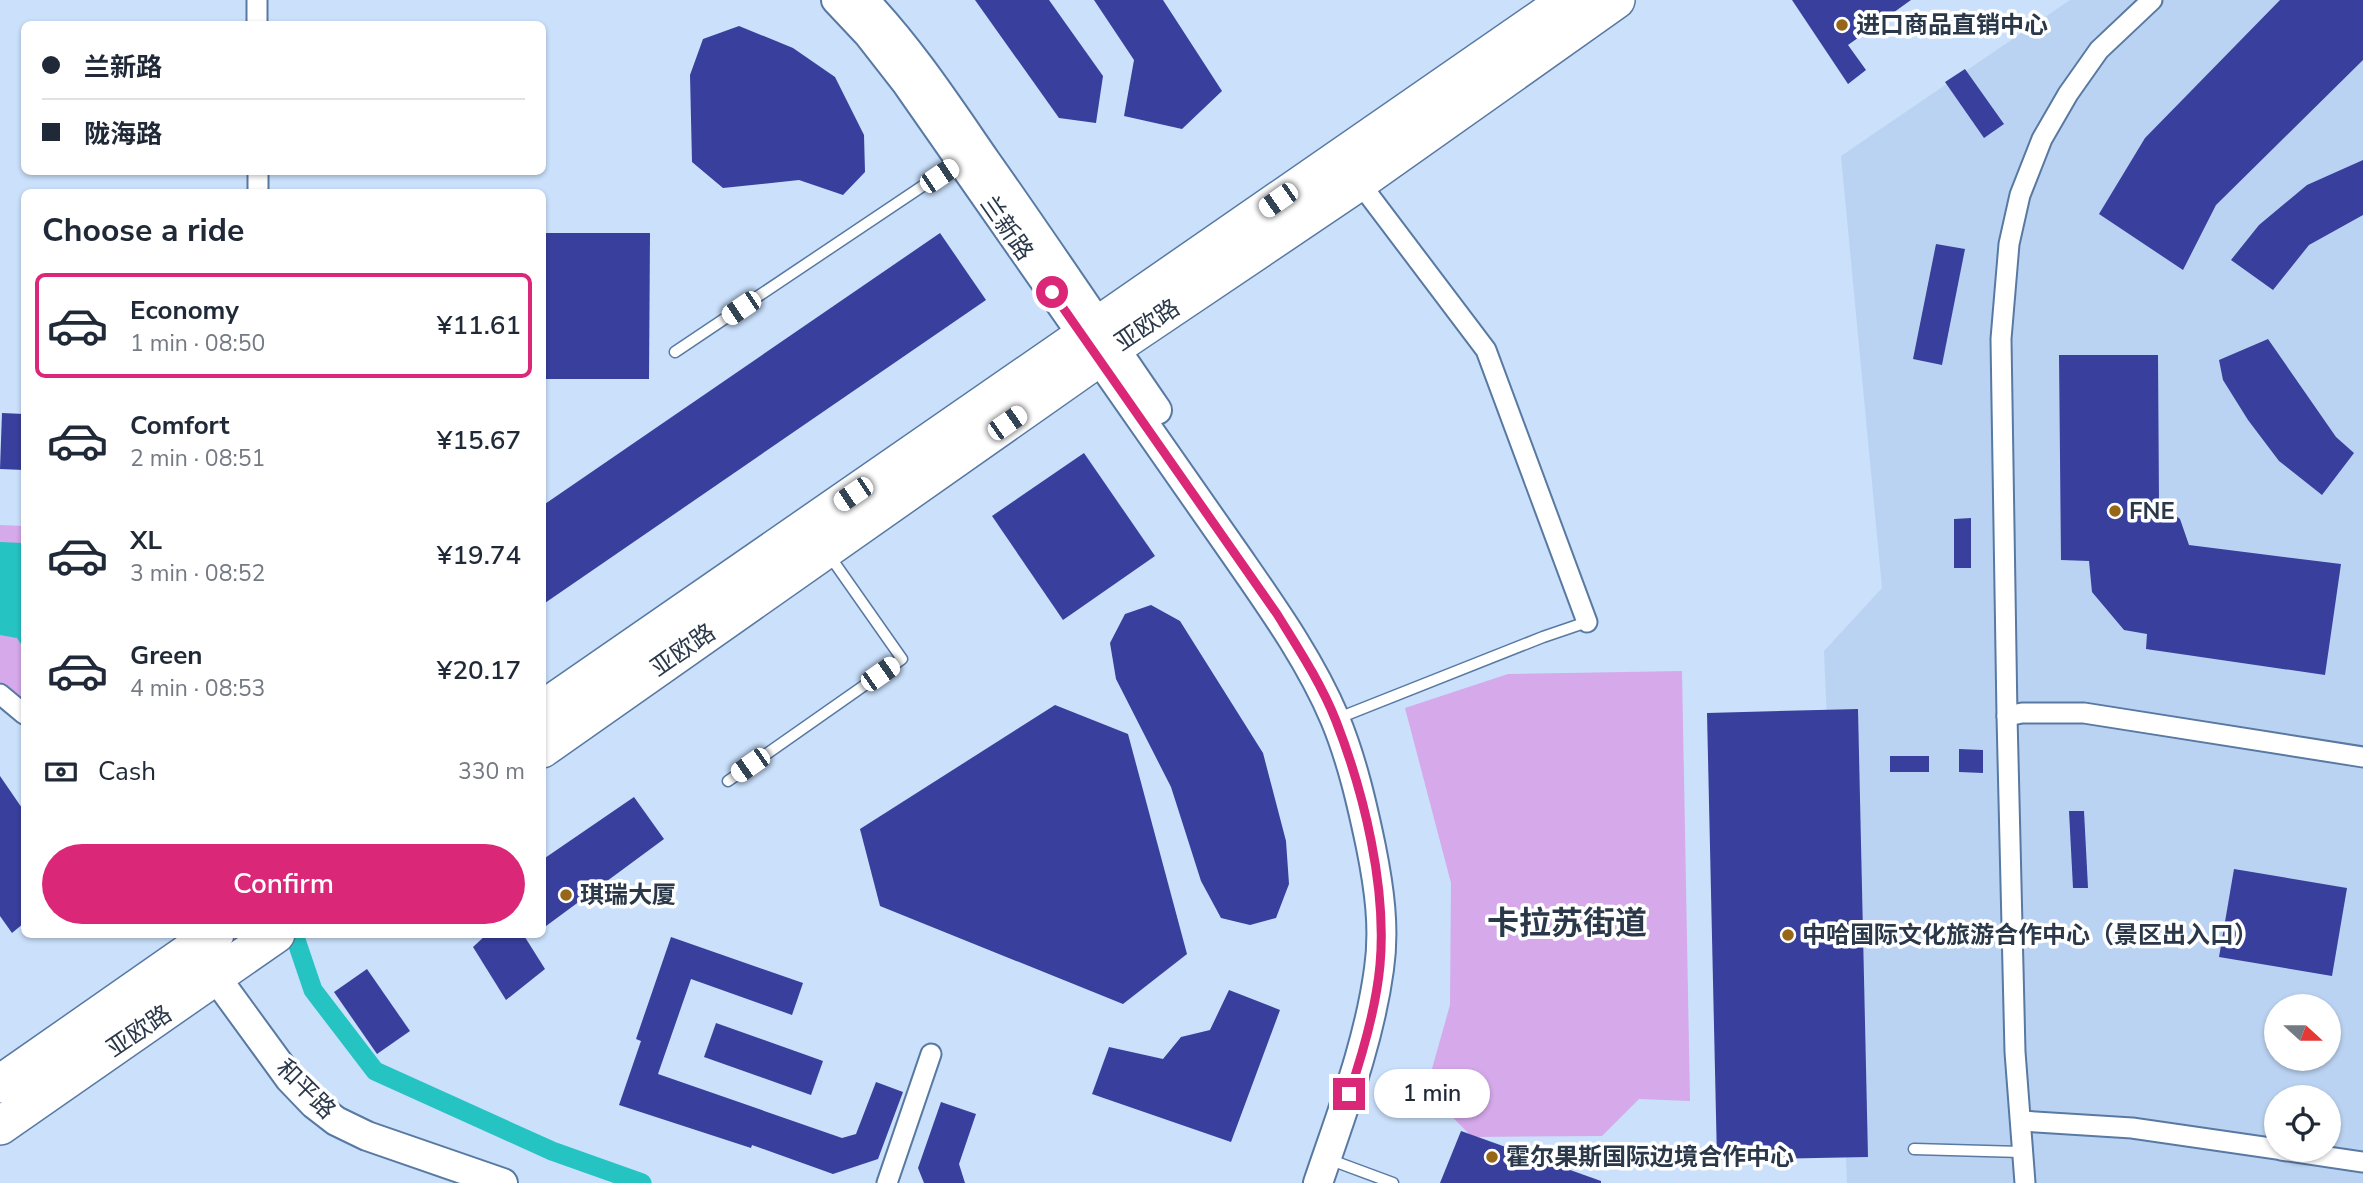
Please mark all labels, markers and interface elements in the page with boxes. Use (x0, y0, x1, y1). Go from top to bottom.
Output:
place label: 进口商品直销中心 (1856, 9, 2048, 41)
marker: 进口商品直销中心 (1834, 17, 1850, 33)
text: 兰新路 (84, 50, 162, 85)
text: 陇海路 (84, 117, 162, 152)
car (916, 156, 963, 196)
car (1255, 179, 1302, 221)
street label: 兰新路 (973, 189, 1041, 267)
text: Choose a ride (42, 209, 244, 252)
route start (1036, 276, 1068, 308)
car (718, 288, 765, 328)
street label: 亚欧路 (1108, 292, 1186, 358)
text: Economy (130, 293, 239, 328)
icon: car (46, 294, 109, 357)
text: ¥11.61 (437, 308, 521, 343)
text: 1 min · 08:50 (130, 328, 265, 359)
car (984, 402, 1031, 444)
text: Comfort (130, 408, 230, 443)
icon: car (46, 409, 109, 472)
text: ¥15.67 (437, 423, 521, 458)
text: 2 min · 08:51 (130, 443, 265, 474)
car (830, 474, 877, 514)
place label: FNE (2129, 495, 2175, 527)
marker: FNE (2107, 503, 2123, 519)
text: XL (130, 523, 162, 558)
icon: car (46, 524, 109, 587)
text: ¥19.74 (437, 538, 521, 573)
text: 3 min · 08:52 (130, 558, 265, 589)
street label: 亚欧路 (644, 616, 722, 684)
text: Green (130, 638, 203, 673)
icon: car (46, 639, 109, 702)
text: ¥20.17 (437, 653, 521, 688)
car (857, 653, 904, 695)
text: 4 min · 08:53 (130, 673, 265, 704)
car (727, 744, 774, 786)
icon: cash (42, 753, 80, 791)
text: Cash (98, 754, 156, 789)
text: 330 m (458, 756, 525, 787)
button: Confirm (42, 844, 525, 924)
place label: 琪瑞大厦 (580, 879, 676, 911)
marker: 琪瑞大厦 (558, 887, 574, 903)
district label: 卡拉苏街道 (1487, 902, 1647, 945)
place label: 中哈国际文化旅游合作中心（景区出入口） (1802, 919, 2258, 951)
marker: 中哈国际文化旅游合作中心（景区出入口） (1780, 927, 1796, 943)
north arrow (2264, 994, 2342, 1071)
map controls (2264, 994, 2341, 1162)
street label: 亚欧路 (100, 998, 178, 1064)
street label: 和平路 (269, 1052, 343, 1126)
callout: 1 min (1374, 1070, 1489, 1118)
route end (1333, 1078, 1365, 1110)
text: 1 min (1403, 1078, 1461, 1109)
button: locate (2264, 1085, 2341, 1162)
place label: 霍尔果斯国际边境合作中心 (1506, 1141, 1794, 1173)
marker: 霍尔果斯国际边境合作中心 (1484, 1149, 1500, 1165)

